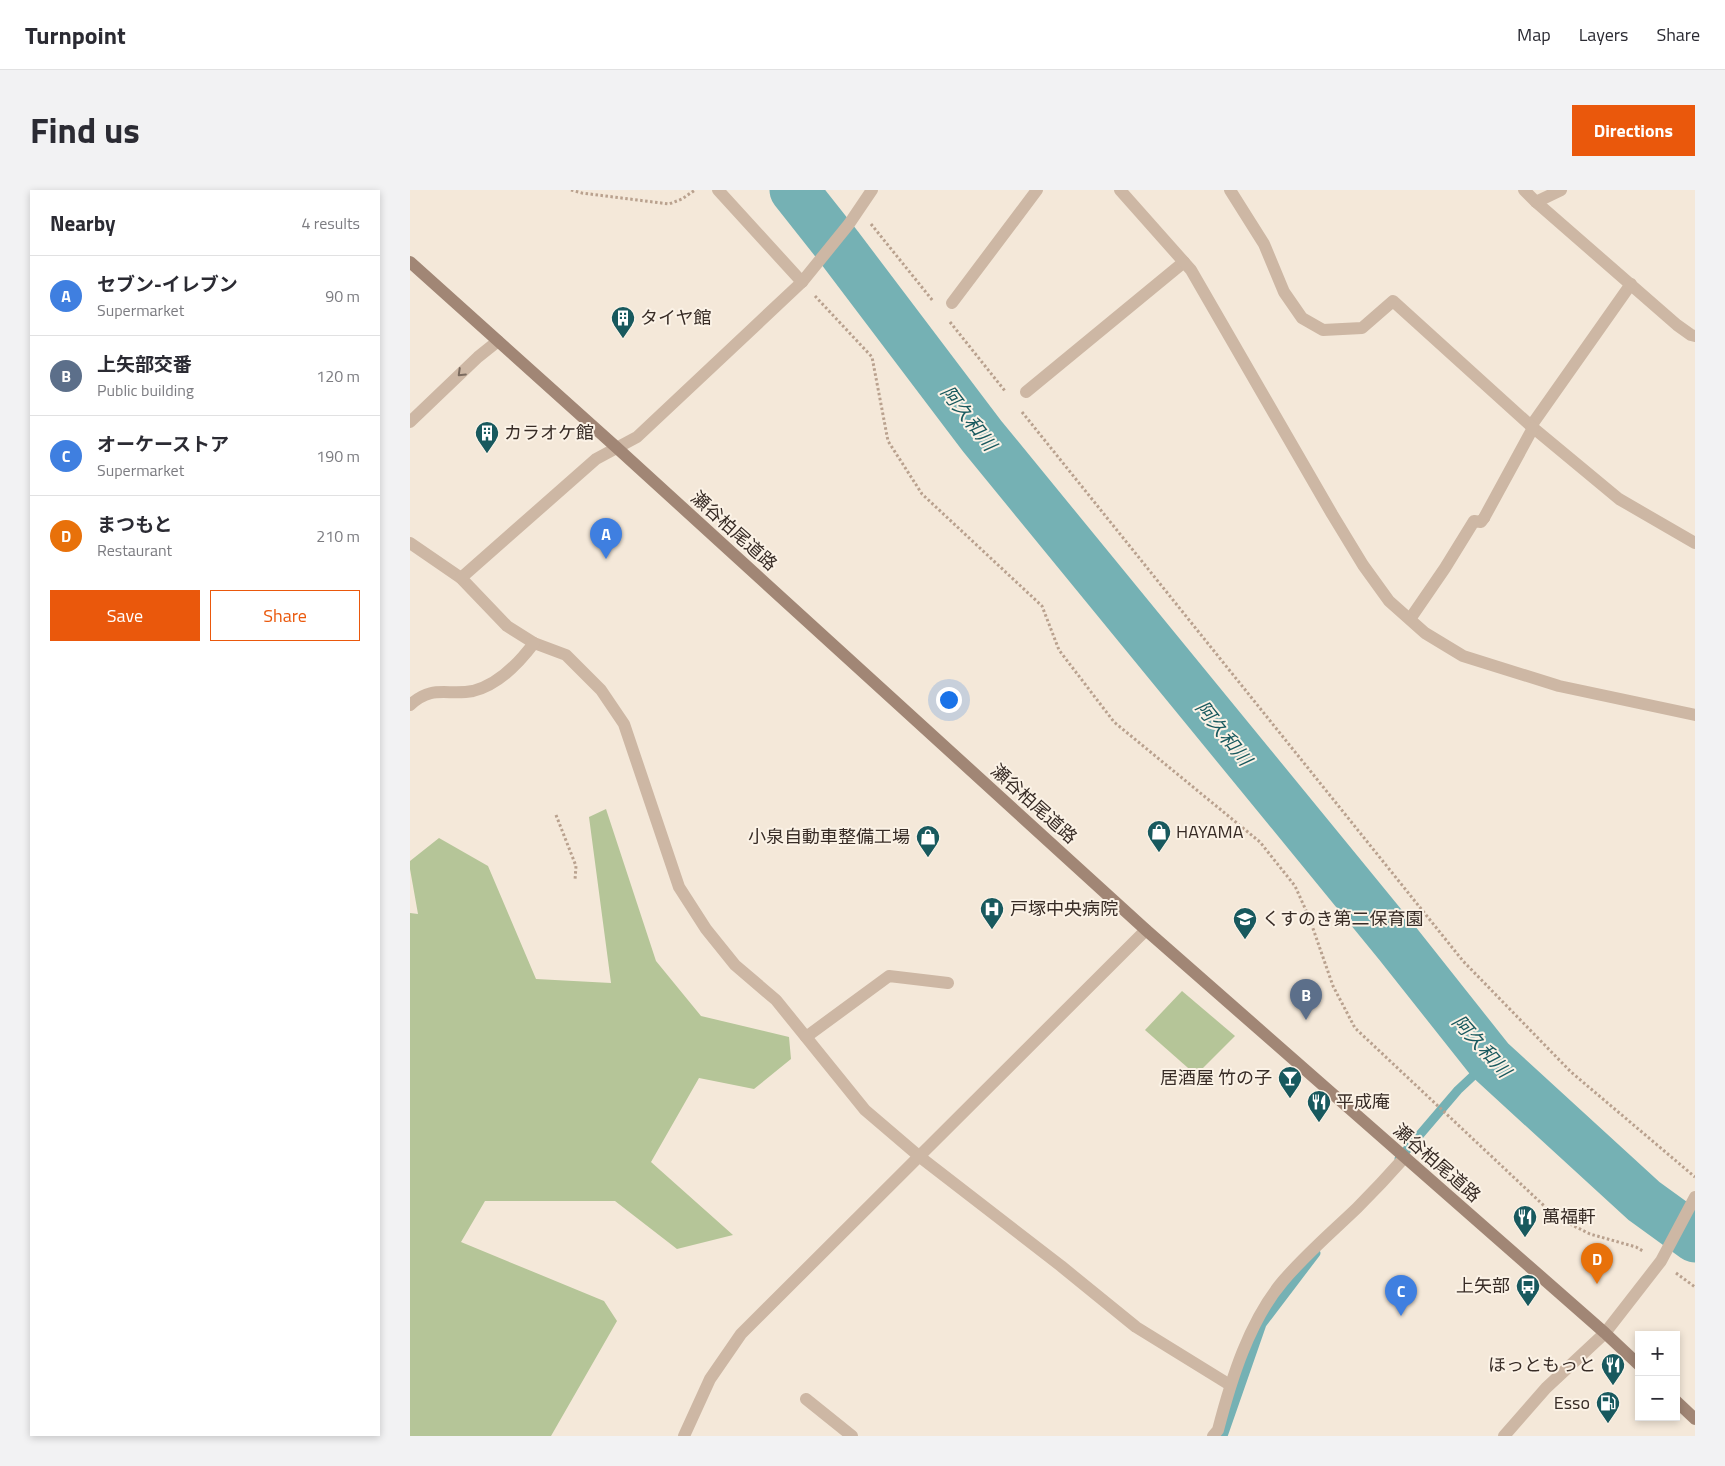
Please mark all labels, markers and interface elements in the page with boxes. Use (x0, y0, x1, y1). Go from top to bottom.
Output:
text: Turnpoint (25, 17, 126, 53)
text: Map (1517, 21, 1551, 48)
text: Layers (1579, 21, 1628, 48)
text: Share (1656, 21, 1700, 48)
text: Find us (30, 103, 140, 157)
button: Directions (1572, 105, 1695, 156)
text: Nearby (50, 207, 115, 239)
text: 4 results (301, 211, 360, 235)
text: セブン-イレブン (97, 269, 238, 298)
text: A (61, 284, 71, 308)
text: 90 m (325, 284, 360, 308)
text: Supermarket (97, 298, 184, 322)
place label: タイヤ館 (640, 304, 711, 331)
building icon: タイヤ館 (610, 305, 636, 339)
text: 上矢部交番 (97, 349, 192, 378)
text: B (61, 364, 71, 388)
text: 120 m (316, 364, 360, 388)
one-way arrow (457, 367, 466, 376)
text: Public building (97, 378, 194, 402)
water label: 阿久和川 (935, 379, 1005, 458)
place label: カラオケ館 (504, 419, 594, 446)
building icon: カラオケ館 (474, 420, 500, 454)
text: オーケーストア (97, 429, 229, 458)
text: C (62, 444, 70, 468)
text: 190 m (316, 444, 360, 468)
text: Supermarket (97, 458, 184, 482)
street label: 瀬谷柏尾道路 (685, 484, 783, 577)
text: まつもと (97, 509, 173, 538)
pin: A (590, 518, 622, 559)
text: D (61, 524, 71, 548)
text: 210 m (316, 524, 360, 548)
text: Restaurant (97, 538, 172, 562)
button: Save (50, 590, 200, 641)
button: Share (210, 590, 360, 641)
your location (936, 687, 962, 713)
water label: 阿久和川 (1189, 694, 1261, 773)
street label: 瀬谷柏尾道路 (985, 757, 1083, 850)
place label: HAYAMA (1176, 818, 1244, 845)
shop icon: HAYAMA (1146, 819, 1172, 853)
place label: 小泉自動車整備工場 (748, 823, 910, 850)
shop icon: 小泉自動車整備工場 (915, 824, 941, 858)
place label: 戸塚中央病院 (1010, 895, 1118, 922)
hospital icon: 戸塚中央病院 (979, 896, 1005, 930)
place label: くすのき第二保育園 (1262, 905, 1423, 932)
school or university icon: くすのき第二保育園 (1232, 906, 1258, 940)
pin: B (1290, 979, 1322, 1020)
water label: 阿久和川 (1446, 1008, 1520, 1085)
place label: 居酒屋 竹の子 (1160, 1064, 1272, 1091)
bar icon: 居酒屋 竹の子 (1277, 1065, 1303, 1099)
place label: 平成庵 (1336, 1088, 1390, 1115)
restaurant icon: 平成庵 (1306, 1089, 1332, 1123)
street label: 瀬谷柏尾道路 (1388, 1117, 1487, 1208)
place label: 萬福軒 (1542, 1203, 1596, 1230)
restaurant icon: 萬福軒 (1512, 1204, 1538, 1238)
pin: D (1581, 1243, 1613, 1284)
place label: 上矢部 (1456, 1272, 1510, 1299)
bus stop icon: 上矢部 (1515, 1273, 1541, 1307)
pin: C (1385, 1275, 1417, 1316)
map controls (1635, 1331, 1680, 1421)
button: + (1635, 1331, 1680, 1376)
place label: ほっともっと (1488, 1351, 1596, 1378)
restaurant icon: ほっともっと (1600, 1352, 1626, 1386)
button: − (1635, 1376, 1680, 1421)
place label: Esso (1554, 1389, 1590, 1416)
fuel station icon: Esso (1595, 1390, 1621, 1424)

